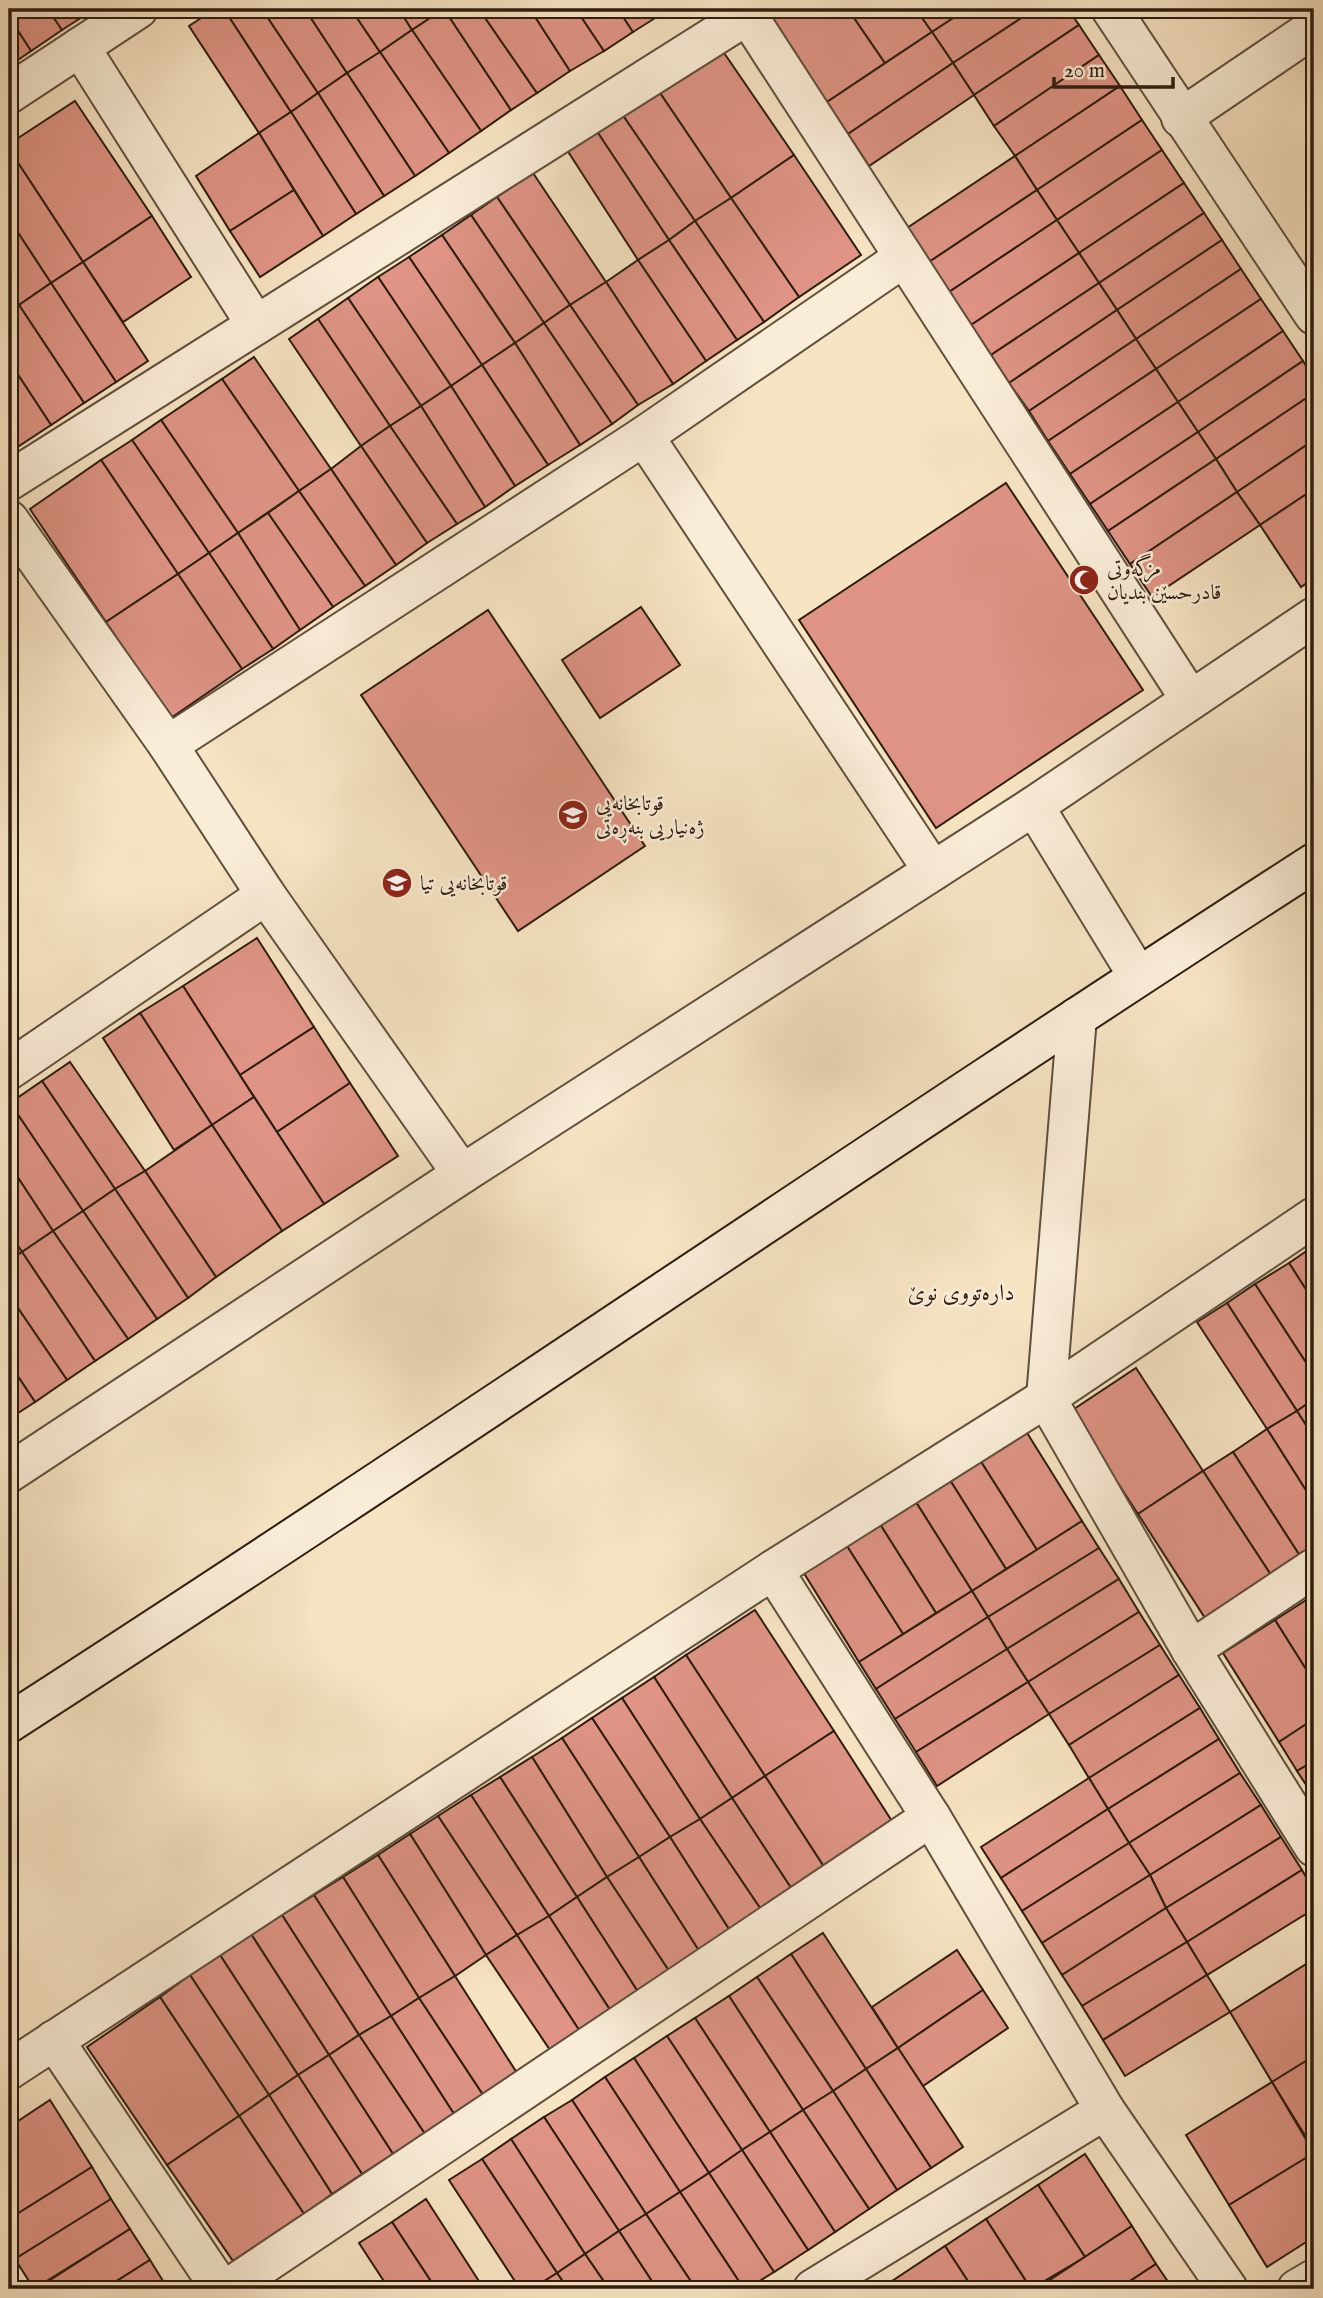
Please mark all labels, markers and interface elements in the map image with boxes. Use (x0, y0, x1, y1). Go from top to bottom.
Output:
scale bar (1054, 46, 1172, 90)
text: 20 m (1064, 58, 1105, 85)
place label: مزگەوتی قادرحسێن بندیان (1107, 553, 1221, 607)
mosque icon: مزگەوتی قادرحسێن بندیان (1067, 563, 1101, 597)
place label: قوتابخانەیی ژەنیاریی بنەڕەتی (596, 791, 705, 844)
school or university icon: قوتابخانەیی ژەنیاریی بنەڕەتی (556, 798, 590, 832)
school or university icon: قوتابخانەیی تیا (380, 866, 414, 900)
place label: قوتابخانەیی تیا (420, 871, 508, 898)
district label: دارەتووی نوێ (908, 1279, 1014, 1308)

